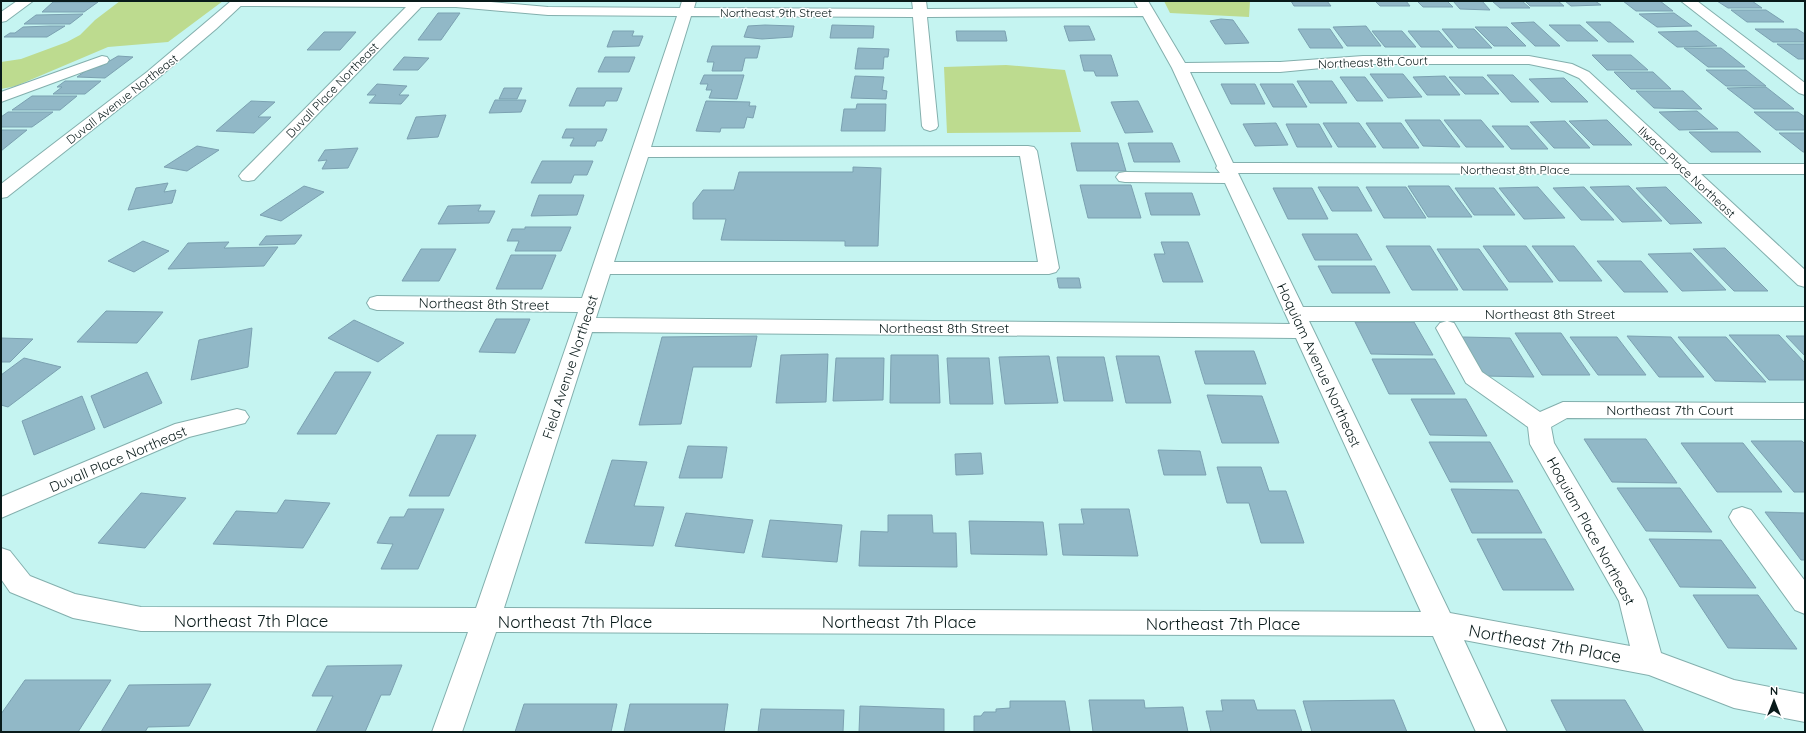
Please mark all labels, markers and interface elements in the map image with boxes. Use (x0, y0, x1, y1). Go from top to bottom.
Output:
street label: Northeast 9th Street (720, 5, 832, 20)
street label: Duvall Place Northeast (283, 39, 381, 141)
street label: Duvall Avenue Northeast (63, 51, 181, 147)
street label: Northeast 8th Court (1318, 53, 1428, 71)
street label: Ilwaco Place Northeast (1635, 123, 1739, 221)
street label: Northeast 8th Place (1460, 162, 1570, 177)
street label: Hoquiam Avenue Northeast (1273, 280, 1365, 450)
street label: Field Avenue Northeast (538, 292, 602, 441)
street label: Northeast 8th Street (419, 294, 550, 314)
street label: Northeast 8th Street (1485, 305, 1616, 323)
street label: Northeast 8th Street (879, 319, 1010, 337)
street label: Northeast 7th Court (1606, 401, 1734, 419)
street label: Duvall Place Northeast (47, 422, 190, 496)
street label: Hoquiam Place Northeast (1543, 454, 1639, 608)
street label: Northeast 7th Place (174, 610, 328, 631)
street label: Northeast 7th Place (498, 611, 652, 632)
street label: Northeast 7th Place (822, 611, 976, 632)
street label: Northeast 7th Place (1146, 613, 1300, 634)
street label: Northeast 7th Place (1467, 619, 1623, 667)
north arrow (1754, 681, 1794, 721)
text: N (1770, 684, 1778, 698)

